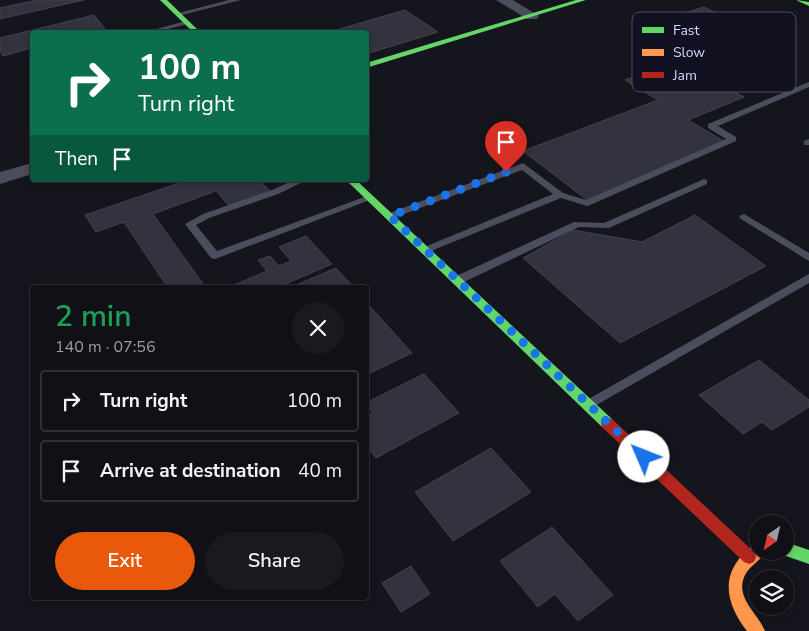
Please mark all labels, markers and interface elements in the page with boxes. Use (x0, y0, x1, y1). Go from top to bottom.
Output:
legend (632, 12, 796, 92)
text: Fast (673, 21, 699, 40)
text: Slow (673, 43, 705, 62)
text: 100 m (138, 44, 241, 91)
icon: right (55, 50, 120, 115)
text: Jam (672, 66, 697, 85)
text: Turn right (138, 89, 234, 119)
pin (485, 121, 527, 172)
icon: arrive (492, 128, 520, 156)
icon: arrive (108, 145, 136, 173)
text: Then (55, 146, 98, 172)
text: 2 min (55, 296, 131, 337)
button: close (292, 302, 344, 354)
text: 140 m · 07:56 (55, 336, 156, 358)
icon: right (57, 387, 85, 415)
text: Turn right (100, 388, 187, 414)
text: 100 m (287, 388, 342, 414)
position arrow (617, 430, 669, 482)
icon: arrive (57, 457, 85, 485)
text: Arrive at destination (100, 458, 281, 484)
text: 40 m (298, 458, 342, 484)
north arrow (749, 515, 794, 560)
map controls (749, 515, 794, 615)
button: Exit (55, 532, 195, 590)
button: Share (205, 532, 344, 590)
button: layers (749, 570, 794, 615)

